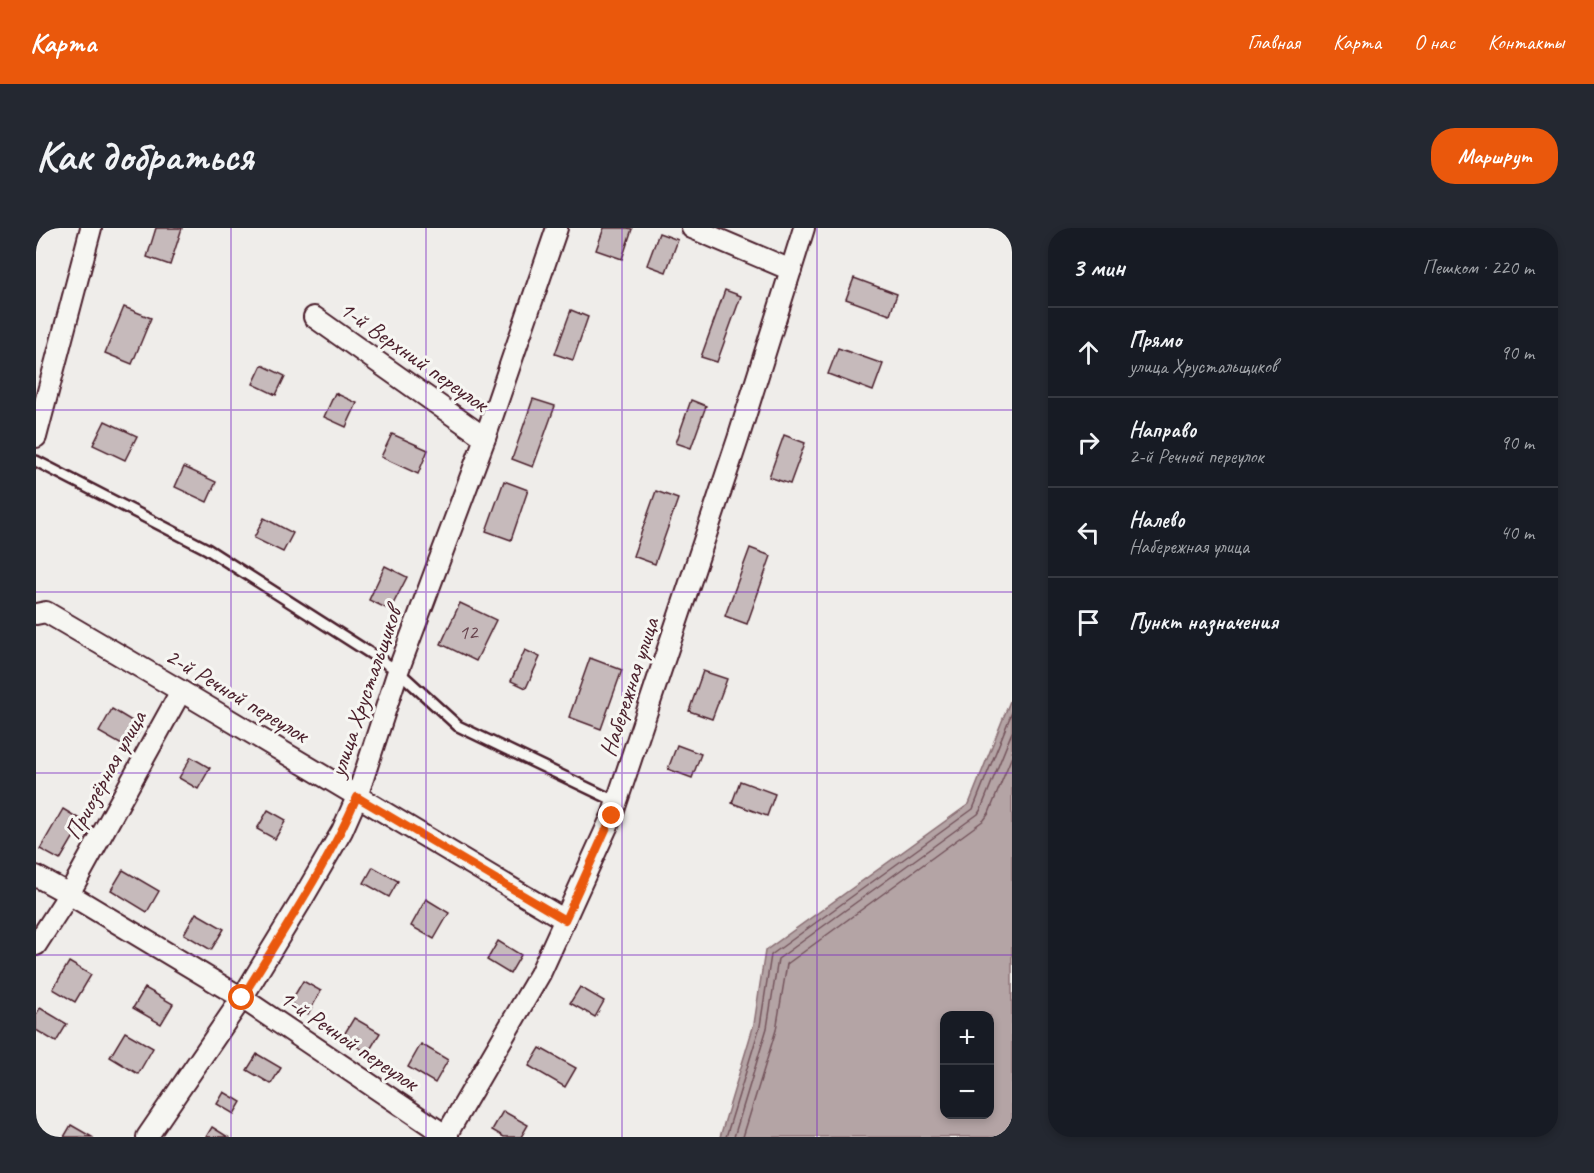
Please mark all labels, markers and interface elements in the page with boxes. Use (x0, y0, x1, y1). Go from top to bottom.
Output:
text: Карта (30, 25, 97, 60)
text: Главная (1247, 29, 1300, 55)
text: Карта (1333, 29, 1381, 55)
text: О нас (1414, 29, 1455, 55)
text: Контакты (1488, 29, 1564, 55)
button: Маршрут (1431, 128, 1558, 184)
text: Как добраться (36, 130, 253, 183)
text: 3 мин (1072, 251, 1125, 284)
text: Пешком · 220 m (1422, 255, 1534, 280)
street label: 1-й Верхний переулок (334, 294, 496, 420)
text: Прямо (1129, 326, 1181, 354)
icon: ahead (1072, 336, 1105, 369)
text: 90 m (1500, 340, 1534, 365)
text: улица Хрустальщиков (1129, 354, 1277, 379)
text: Направо (1129, 416, 1196, 444)
icon: right (1072, 426, 1105, 459)
text: 90 m (1500, 430, 1534, 455)
text: 2-й Речной переулок (1129, 444, 1263, 469)
text: Налево (1129, 506, 1185, 534)
icon: left (1072, 516, 1105, 549)
text: 40 m (1500, 520, 1534, 545)
text: Набережная улица (1129, 534, 1249, 559)
street label: улица Хрустальщиков (321, 598, 410, 783)
icon: arrive (1072, 606, 1105, 639)
text: Пункт назначения (1129, 608, 1278, 636)
street label: Набережная улица (592, 613, 666, 760)
house number: 12 (459, 619, 479, 645)
street label: 2-й Речной переулок (160, 641, 316, 750)
street label: Приозёрная улица (57, 704, 153, 845)
route end (598, 802, 624, 828)
street label: 1-й Речной переулок (274, 982, 426, 1099)
route start (228, 984, 254, 1010)
map controls (940, 1011, 994, 1119)
button: + (940, 1011, 994, 1065)
button: − (940, 1065, 994, 1119)

